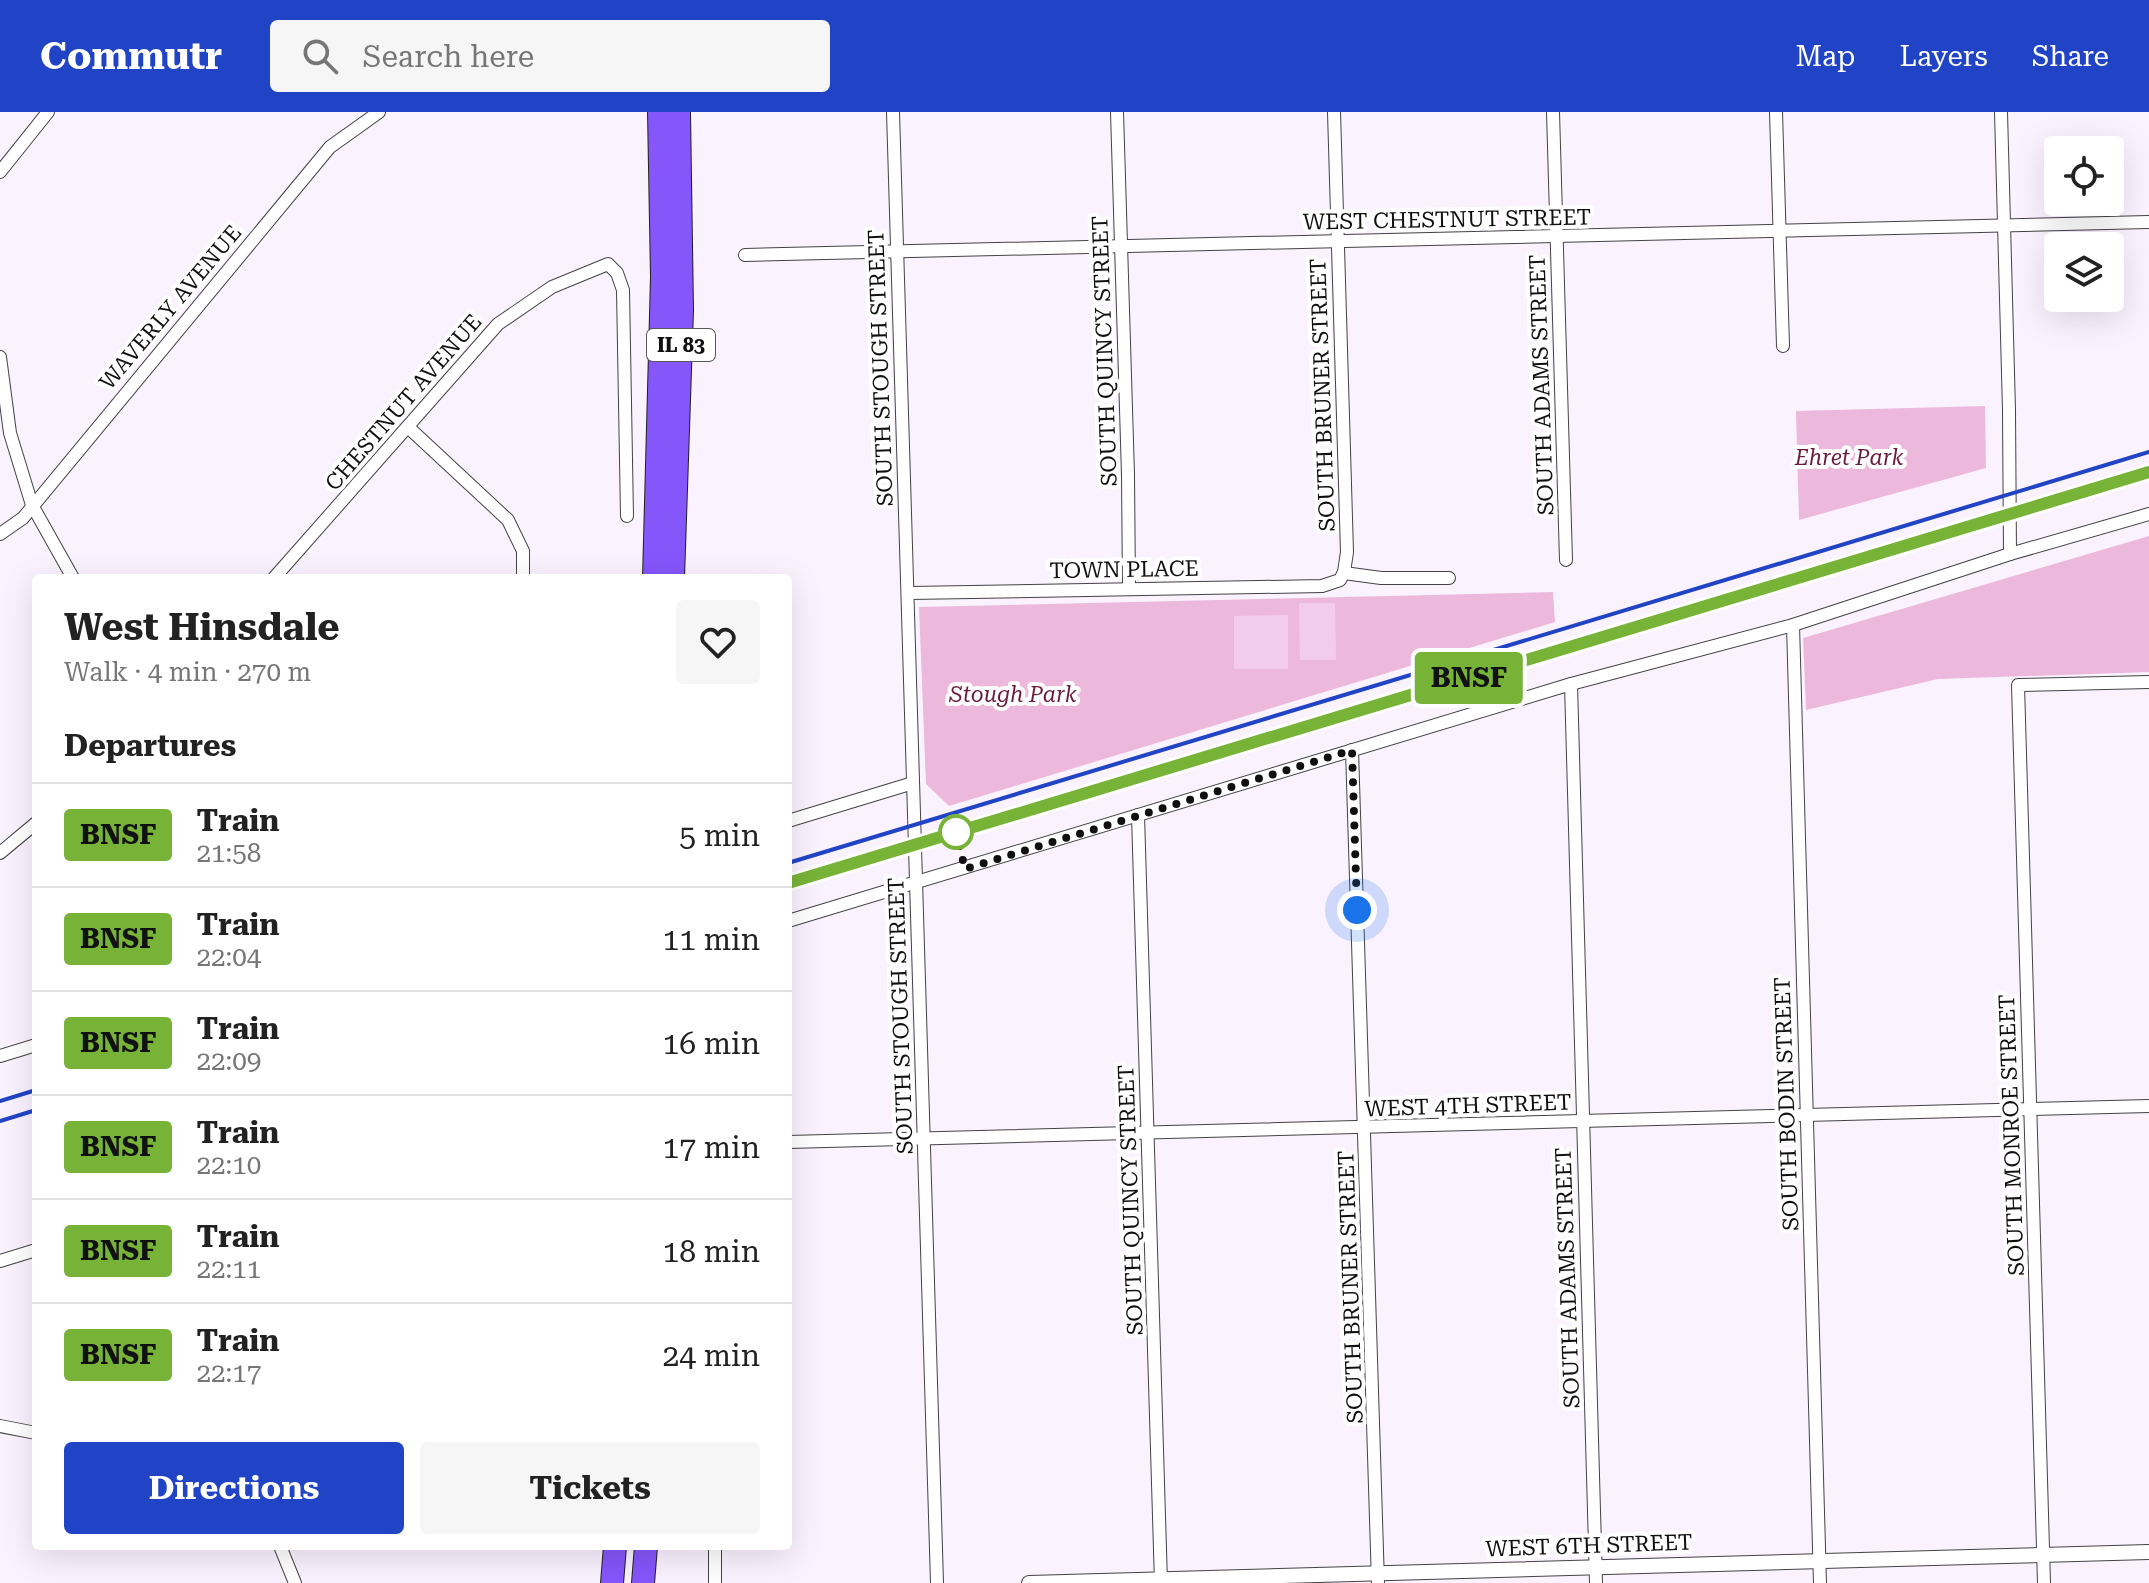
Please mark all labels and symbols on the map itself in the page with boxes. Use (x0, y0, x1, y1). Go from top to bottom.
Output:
street label: WEST CHESTNUT STREET (1303, 204, 1591, 235)
street label: SOUTH QUINCY STREET (1087, 215, 1122, 487)
street label: WAVERLY AVENUE (94, 220, 246, 394)
street label: SOUTH STOUGH STREET (863, 229, 898, 507)
street label: SOUTH ADAMS STREET (1524, 254, 1559, 516)
street label: SOUTH BRUNER STREET (1305, 258, 1340, 532)
street label: CHESTNUT AVENUE (320, 309, 487, 495)
road number: IL 83 (647, 329, 715, 361)
park label: Ehret Park (1794, 445, 1903, 470)
street label: TOWN PLACE (1049, 556, 1199, 583)
line badge: BNSF (1413, 652, 1525, 704)
park label: Stough Park (948, 682, 1077, 707)
unlabelled marker (939, 815, 973, 849)
street label: SOUTH STOUGH STREET (883, 877, 918, 1155)
your location (1337, 890, 1377, 930)
street label: SOUTH BODIN STREET (1770, 977, 1803, 1231)
street label: SOUTH MONROE STREET (1994, 994, 2029, 1276)
street label: SOUTH QUINCY STREET (1113, 1064, 1148, 1336)
street label: WEST 4TH STREET (1364, 1089, 1572, 1122)
street label: SOUTH ADAMS STREET (1550, 1147, 1585, 1409)
street label: SOUTH BRUNER STREET (1333, 1150, 1368, 1424)
street label: WEST 6TH STREET (1485, 1529, 1693, 1562)

